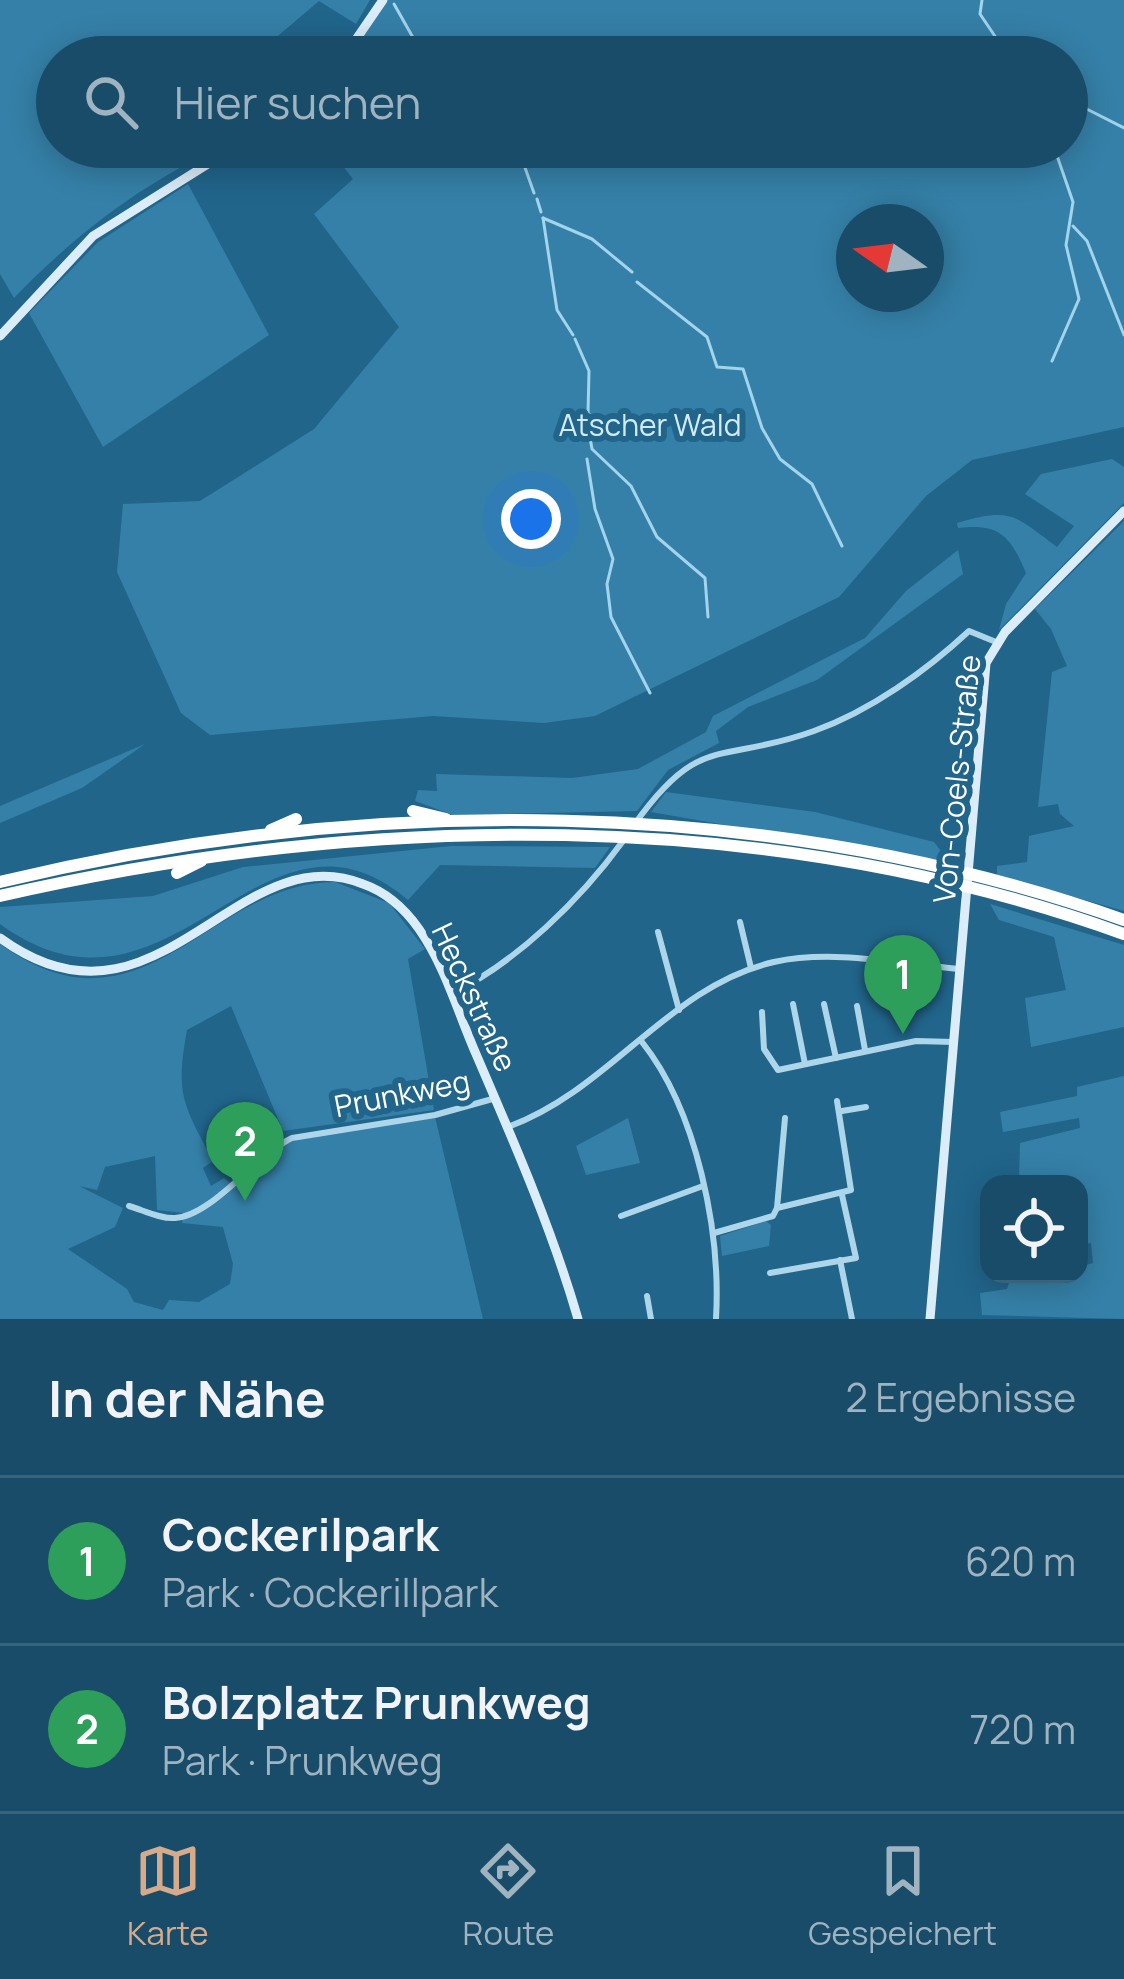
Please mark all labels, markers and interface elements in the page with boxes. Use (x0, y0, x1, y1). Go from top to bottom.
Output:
search box (36, 36, 1088, 168)
icon: search (78, 69, 144, 135)
text: Hier suchen (174, 71, 421, 133)
north arrow (836, 204, 944, 312)
park label: Atscher Wald (558, 404, 742, 445)
your location (501, 489, 561, 549)
street label: Von-Coels-Straße (923, 653, 989, 905)
street label: Heckstraße (423, 916, 527, 1078)
pin: 1 (864, 935, 942, 1034)
street label: Prunkweg (331, 1060, 473, 1126)
pin: 2 (206, 1102, 284, 1201)
map controls (980, 1175, 1088, 1283)
button: locate (980, 1175, 1088, 1283)
text: In der Nähe (48, 1363, 326, 1432)
text: 2 Ergebnisse (845, 1370, 1076, 1424)
text: Cockerilpark (162, 1503, 439, 1565)
text: 1 (78, 1534, 96, 1588)
text: 620 m (965, 1534, 1076, 1588)
text: Park · Cockerillpark (162, 1565, 498, 1619)
text: Bolzplatz Prunkweg (162, 1671, 591, 1733)
text: 2 (75, 1702, 99, 1756)
text: 720 m (970, 1702, 1076, 1756)
text: Park · Prunkweg (162, 1733, 442, 1787)
tab: Karte (127, 1838, 209, 1955)
tab: Route (463, 1838, 554, 1955)
tab: Gespeichert (808, 1838, 997, 1955)

